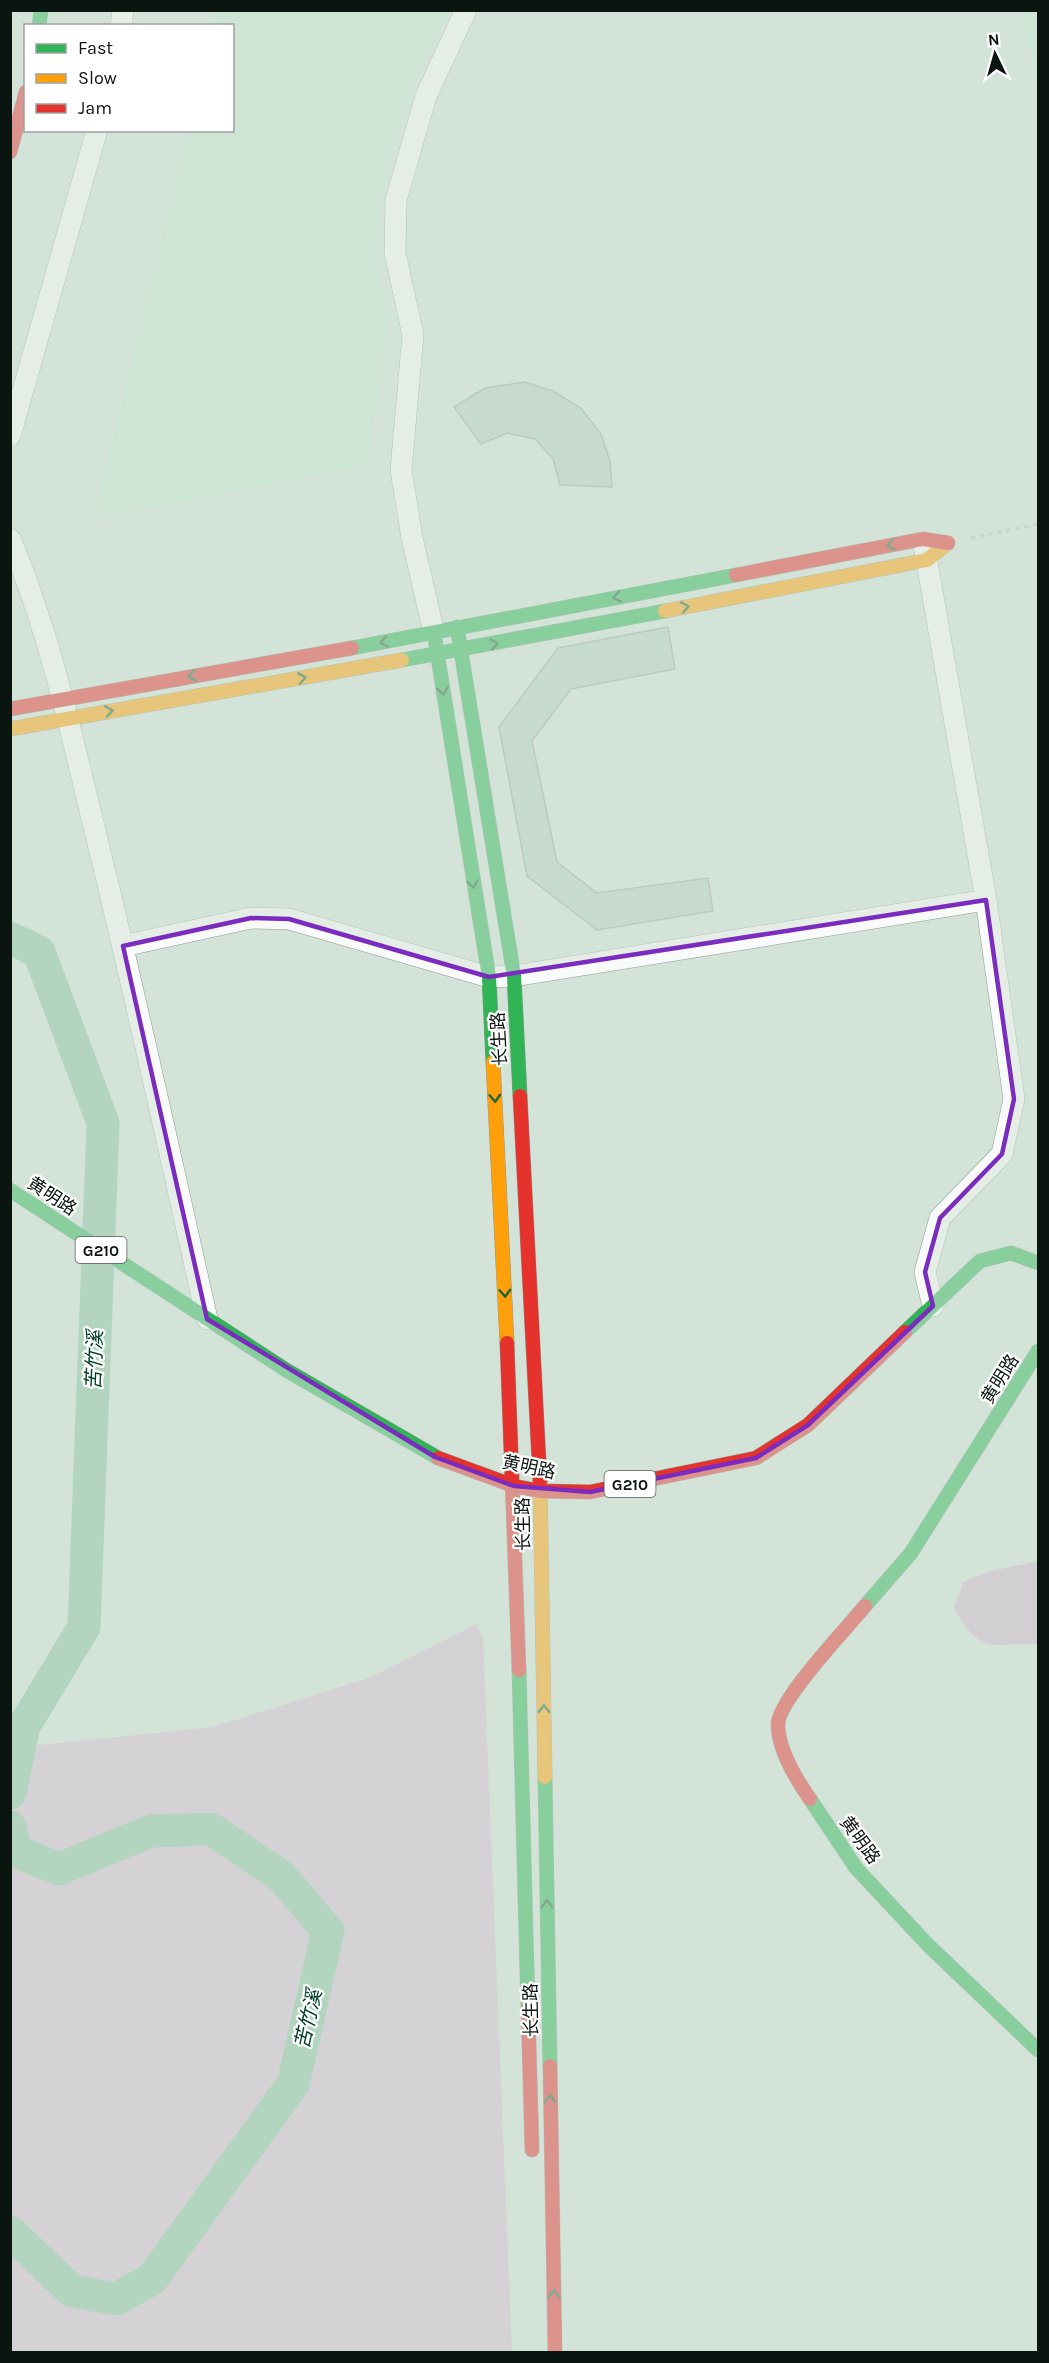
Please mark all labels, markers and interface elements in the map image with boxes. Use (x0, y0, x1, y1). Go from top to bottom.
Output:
legend (24, 24, 234, 132)
north arrow (965, 24, 1025, 84)
text: N (987, 30, 1000, 50)
text: Fast (78, 37, 113, 59)
text: Slow (78, 67, 117, 89)
text: Jam (78, 97, 112, 119)
one-way arrow (886, 538, 896, 551)
one-way arrow (612, 590, 622, 603)
one-way arrow (680, 601, 690, 614)
one-way arrow (379, 635, 389, 648)
one-way arrow (488, 638, 498, 651)
one-way arrow (187, 669, 197, 682)
one-way arrow (296, 672, 306, 685)
one-way arrow (436, 686, 448, 696)
one-way arrow (104, 705, 114, 718)
one-way arrow (467, 879, 479, 888)
street label: 长生路 (487, 1011, 511, 1067)
one-way arrow (488, 1094, 501, 1103)
street label: 黄明路 (23, 1172, 81, 1220)
road number: G210 (76, 1237, 126, 1263)
one-way arrow (498, 1289, 511, 1298)
water label: 苦竹溪 (82, 1328, 107, 1390)
street label: 黄明路 (976, 1350, 1024, 1408)
street label: 黄明路 (500, 1451, 558, 1483)
road number: G210 (604, 1471, 656, 1497)
street label: 长生路 (512, 1497, 534, 1551)
one-way arrow (538, 1705, 550, 1714)
street label: 黄明路 (835, 1812, 885, 1868)
one-way arrow (541, 1900, 553, 1909)
street label: 长生路 (520, 1983, 542, 2037)
water label: 苦竹溪 (291, 1985, 327, 2051)
one-way arrow (544, 2095, 557, 2104)
one-way arrow (548, 2290, 560, 2299)

